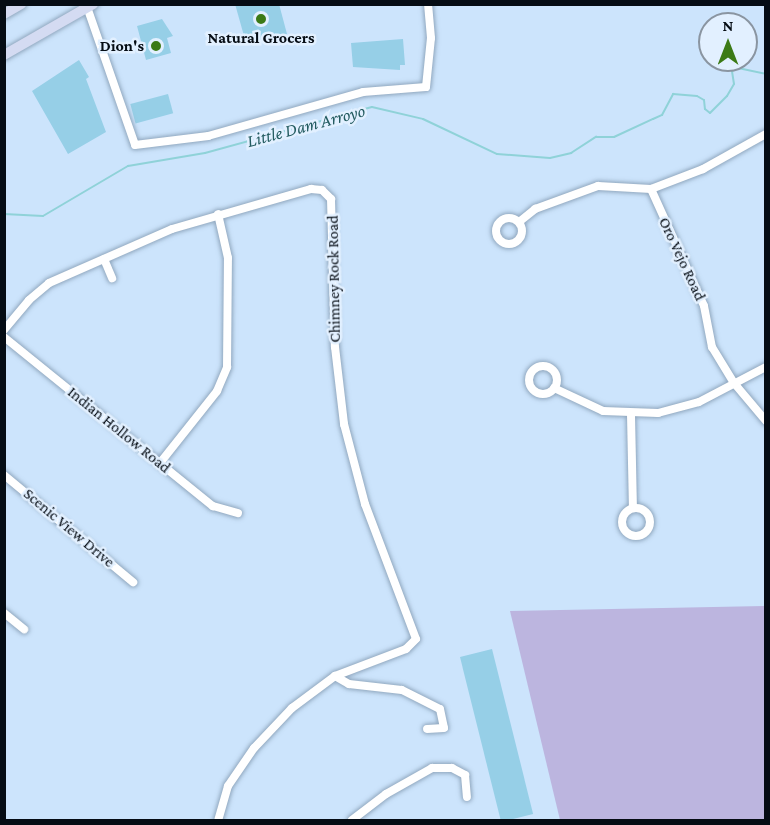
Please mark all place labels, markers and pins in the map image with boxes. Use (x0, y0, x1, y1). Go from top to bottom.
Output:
marker: Natural Grocers (254, 12, 268, 26)
place label: Natural Grocers (208, 28, 314, 48)
place label: Dion's (100, 36, 144, 56)
marker: Dion's (149, 39, 163, 53)

